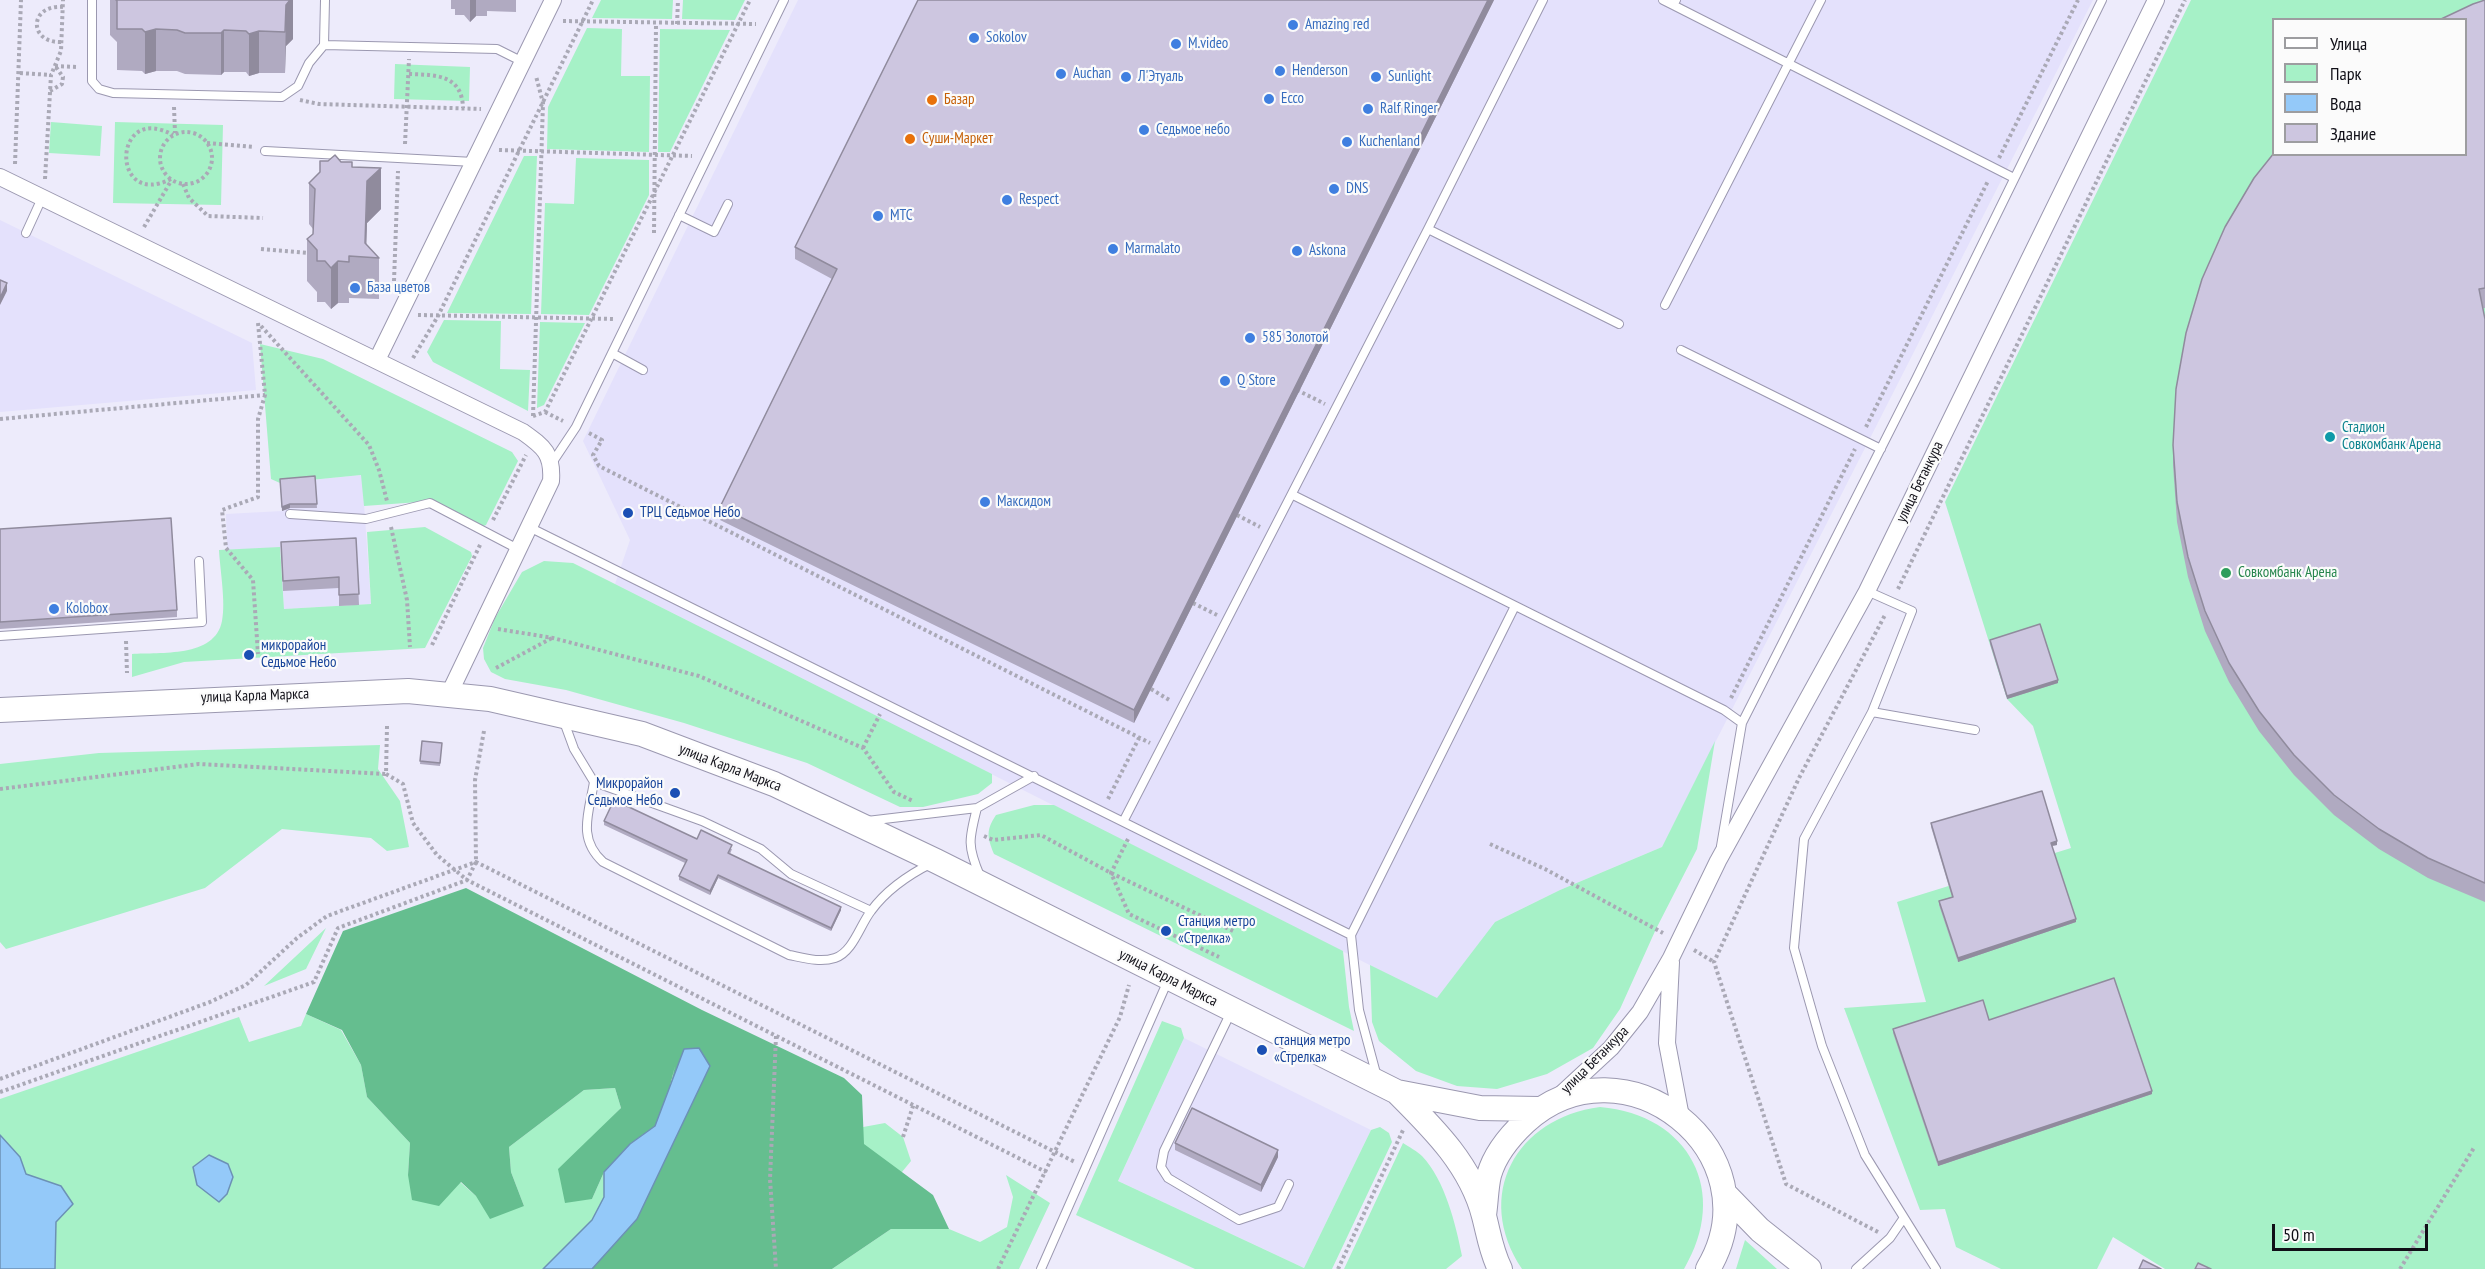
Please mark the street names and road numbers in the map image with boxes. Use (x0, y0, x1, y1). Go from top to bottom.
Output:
street label: улица Бетанкура (1893, 438, 1947, 526)
street label: улица Карла Маркса (201, 685, 309, 707)
street label: улица Карла Маркса (676, 740, 784, 796)
street label: улица Карла Маркса (1116, 945, 1220, 1011)
street label: улица Бетанкура (1557, 1022, 1633, 1098)

